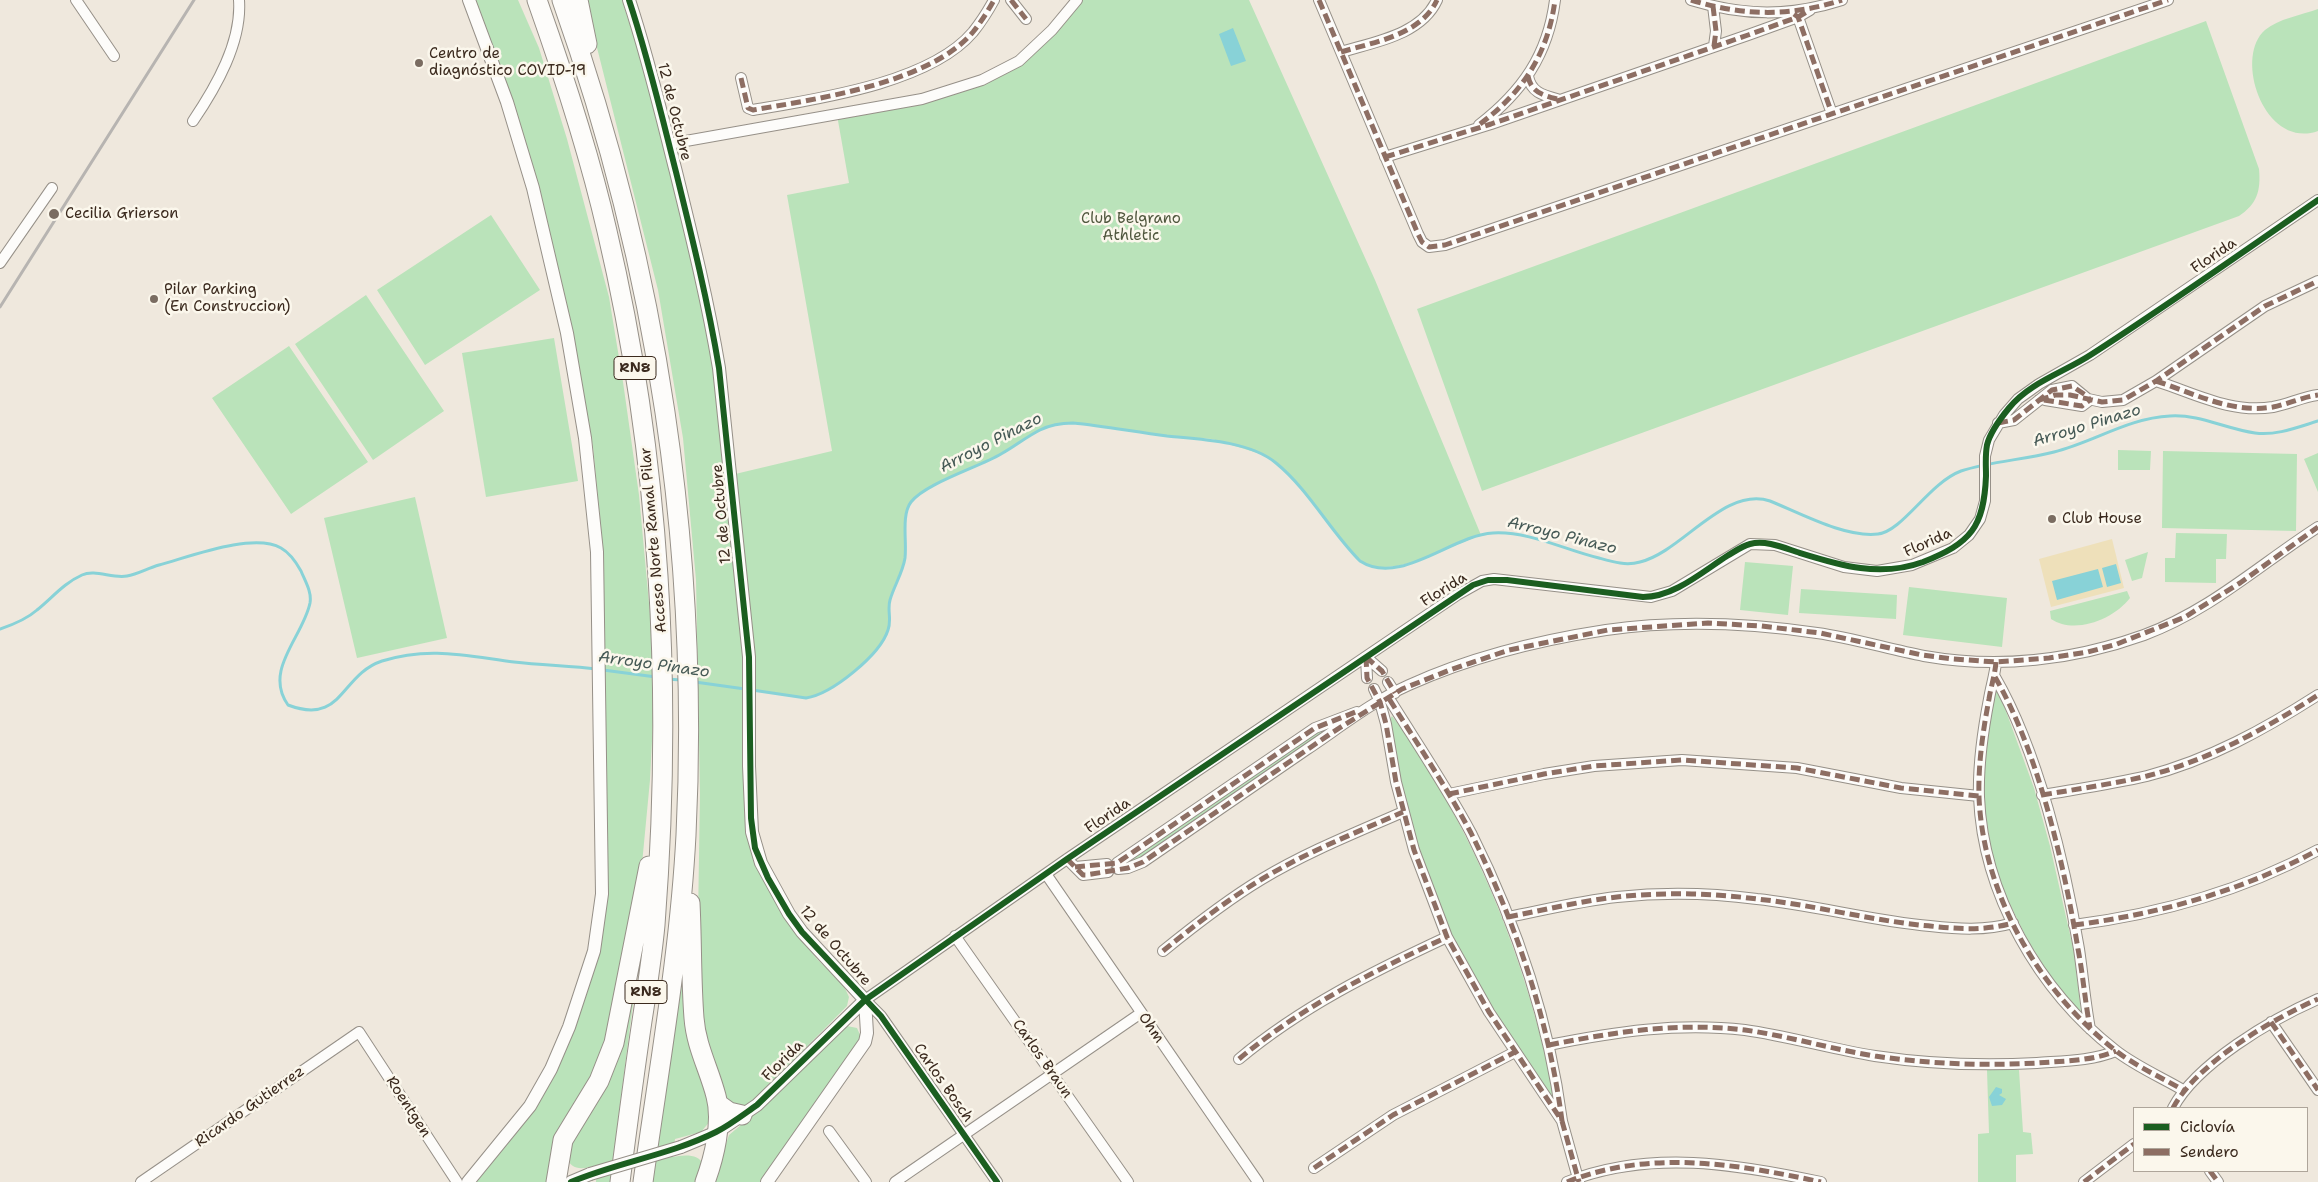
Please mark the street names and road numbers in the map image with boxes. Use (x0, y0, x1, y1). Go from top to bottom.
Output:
street label: 12 de Octubre (653, 61, 695, 163)
street label: Florida (2188, 234, 2240, 278)
road number: RN8 (614, 356, 656, 379)
street label: Acceso Norte Ramal Pilar (637, 446, 671, 634)
street label: 12 de Octubre (709, 463, 735, 565)
street label: Florida (1901, 524, 1955, 562)
street label: Florida (1418, 569, 1470, 611)
street label: Florida (1082, 794, 1134, 838)
street label: 12 de Octubre (795, 902, 875, 990)
road number: RN8 (625, 980, 667, 1004)
street label: Ohm (1134, 1009, 1168, 1047)
street label: Carlos Braun (1008, 1016, 1076, 1102)
street label: Florida (759, 1037, 807, 1085)
street label: Carlos Bosch (909, 1040, 977, 1126)
street label: Ricardo Gutierrez (192, 1063, 308, 1151)
street label: Roentgen (382, 1073, 434, 1141)

